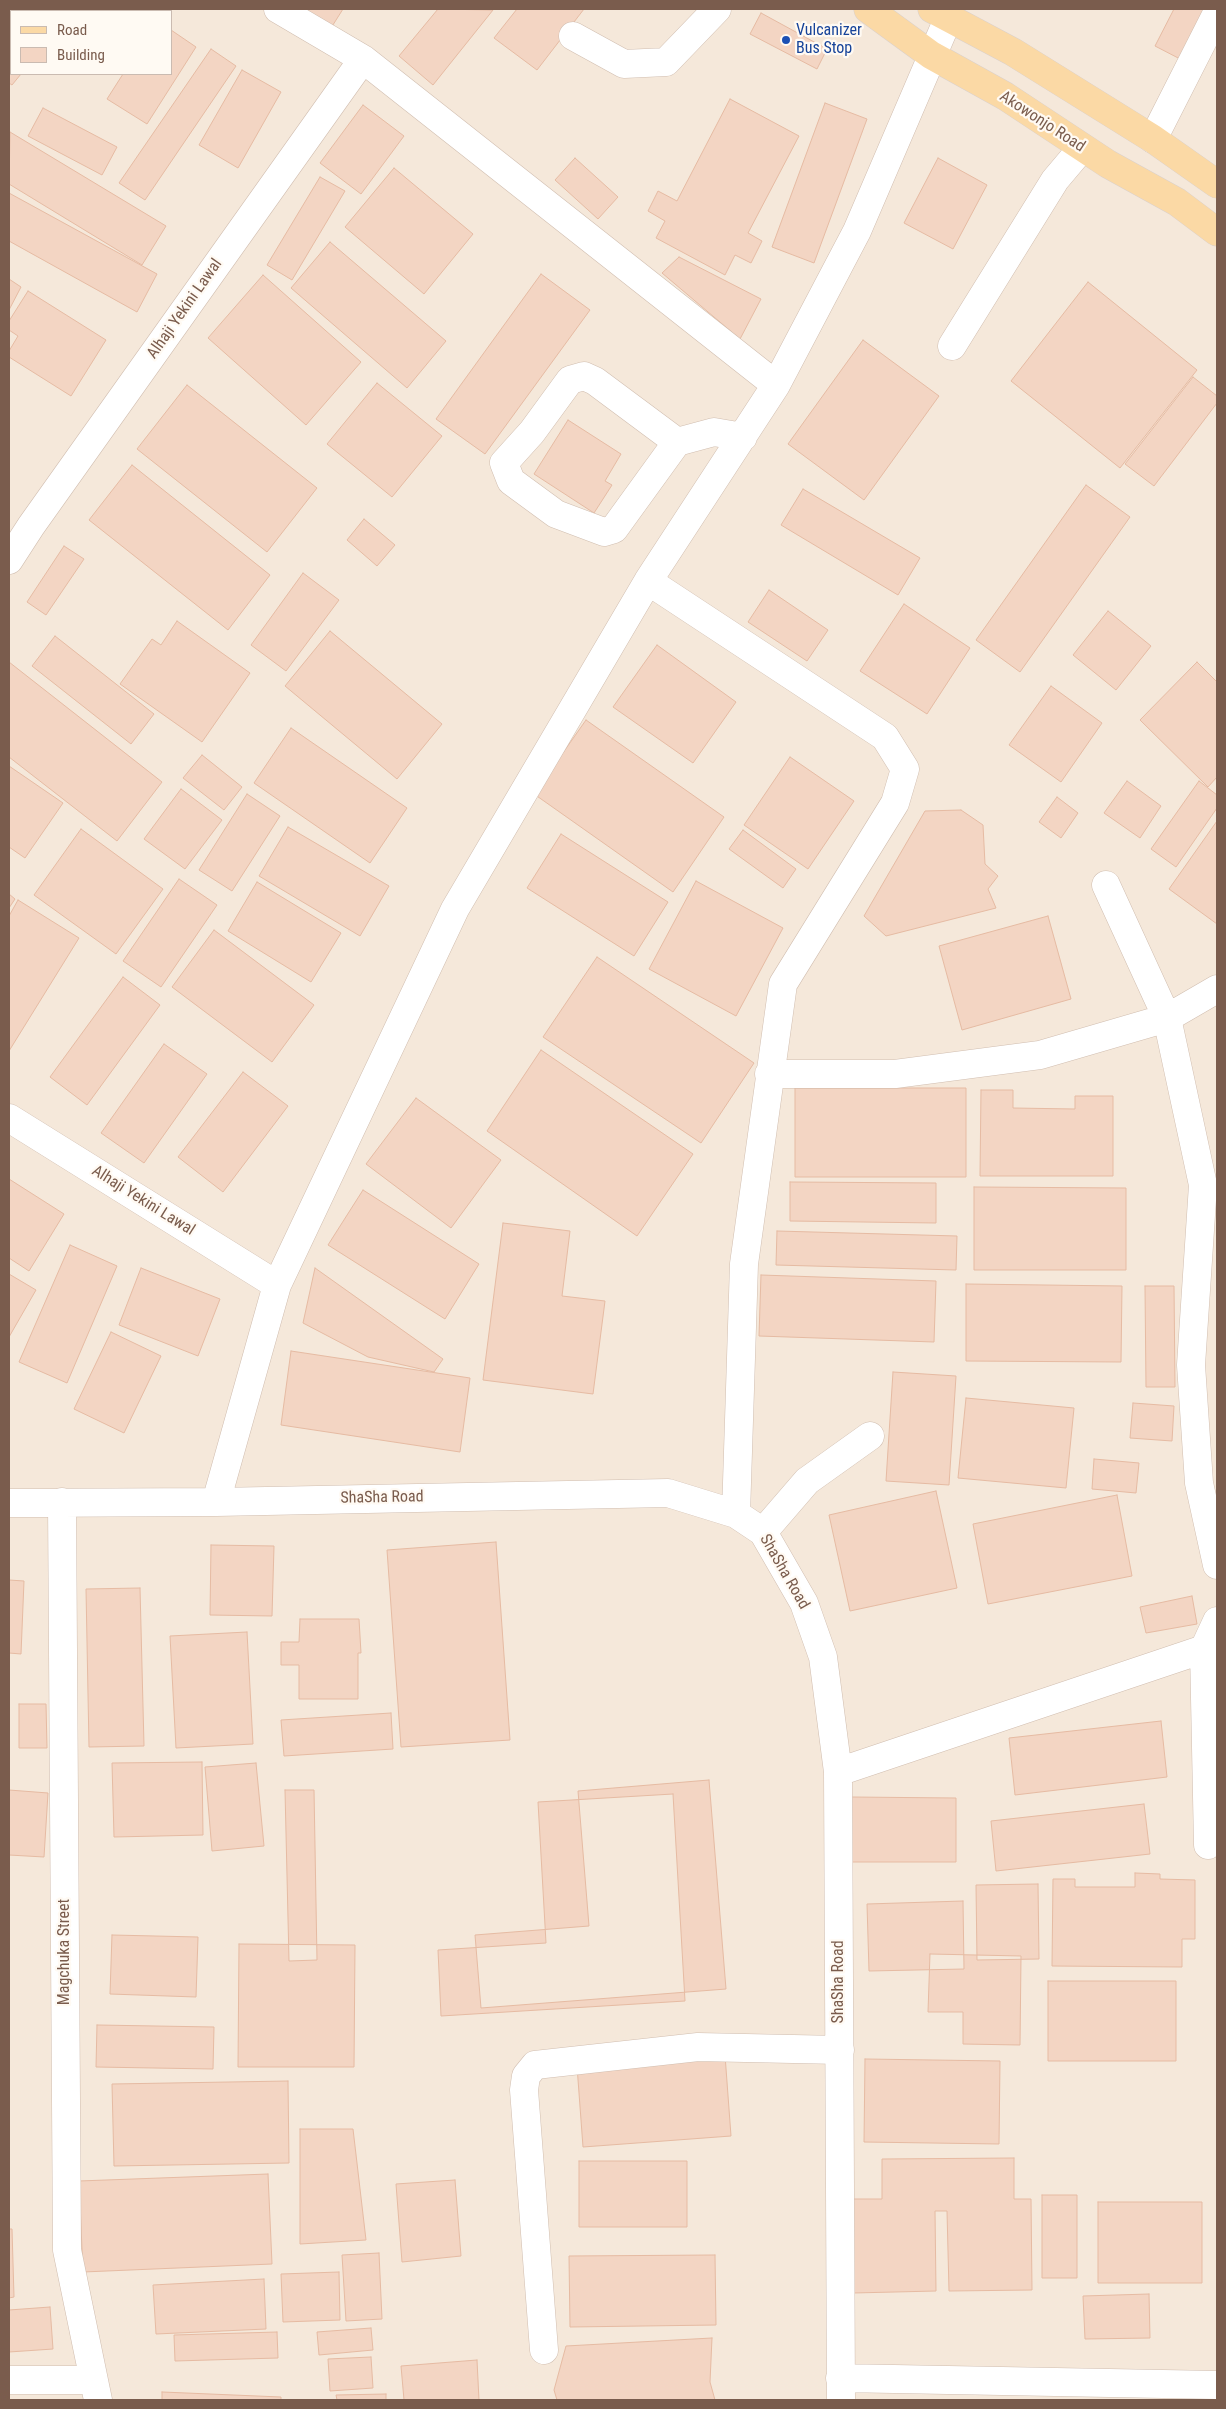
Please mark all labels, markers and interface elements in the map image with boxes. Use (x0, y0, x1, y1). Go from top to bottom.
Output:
legend (10, 10, 172, 75)
text: Road (57, 21, 87, 39)
place label: Vulcanizer Bus Stop (796, 21, 862, 59)
marker: Vulcanizer Bus Stop (780, 34, 792, 46)
text: Building (57, 46, 105, 64)
street label: Akowonjo Road (996, 87, 1088, 157)
street label: Alhaji Yekini Lawal (143, 255, 227, 363)
street label: Alhaji Yekini Lawal (88, 1162, 198, 1240)
street label: ShaSha Road (340, 1488, 424, 1508)
street label: ShaSha Road (755, 1531, 813, 1613)
street label: Magchuka Street (55, 1899, 75, 2005)
street label: ShaSha Road (829, 1940, 849, 2024)

